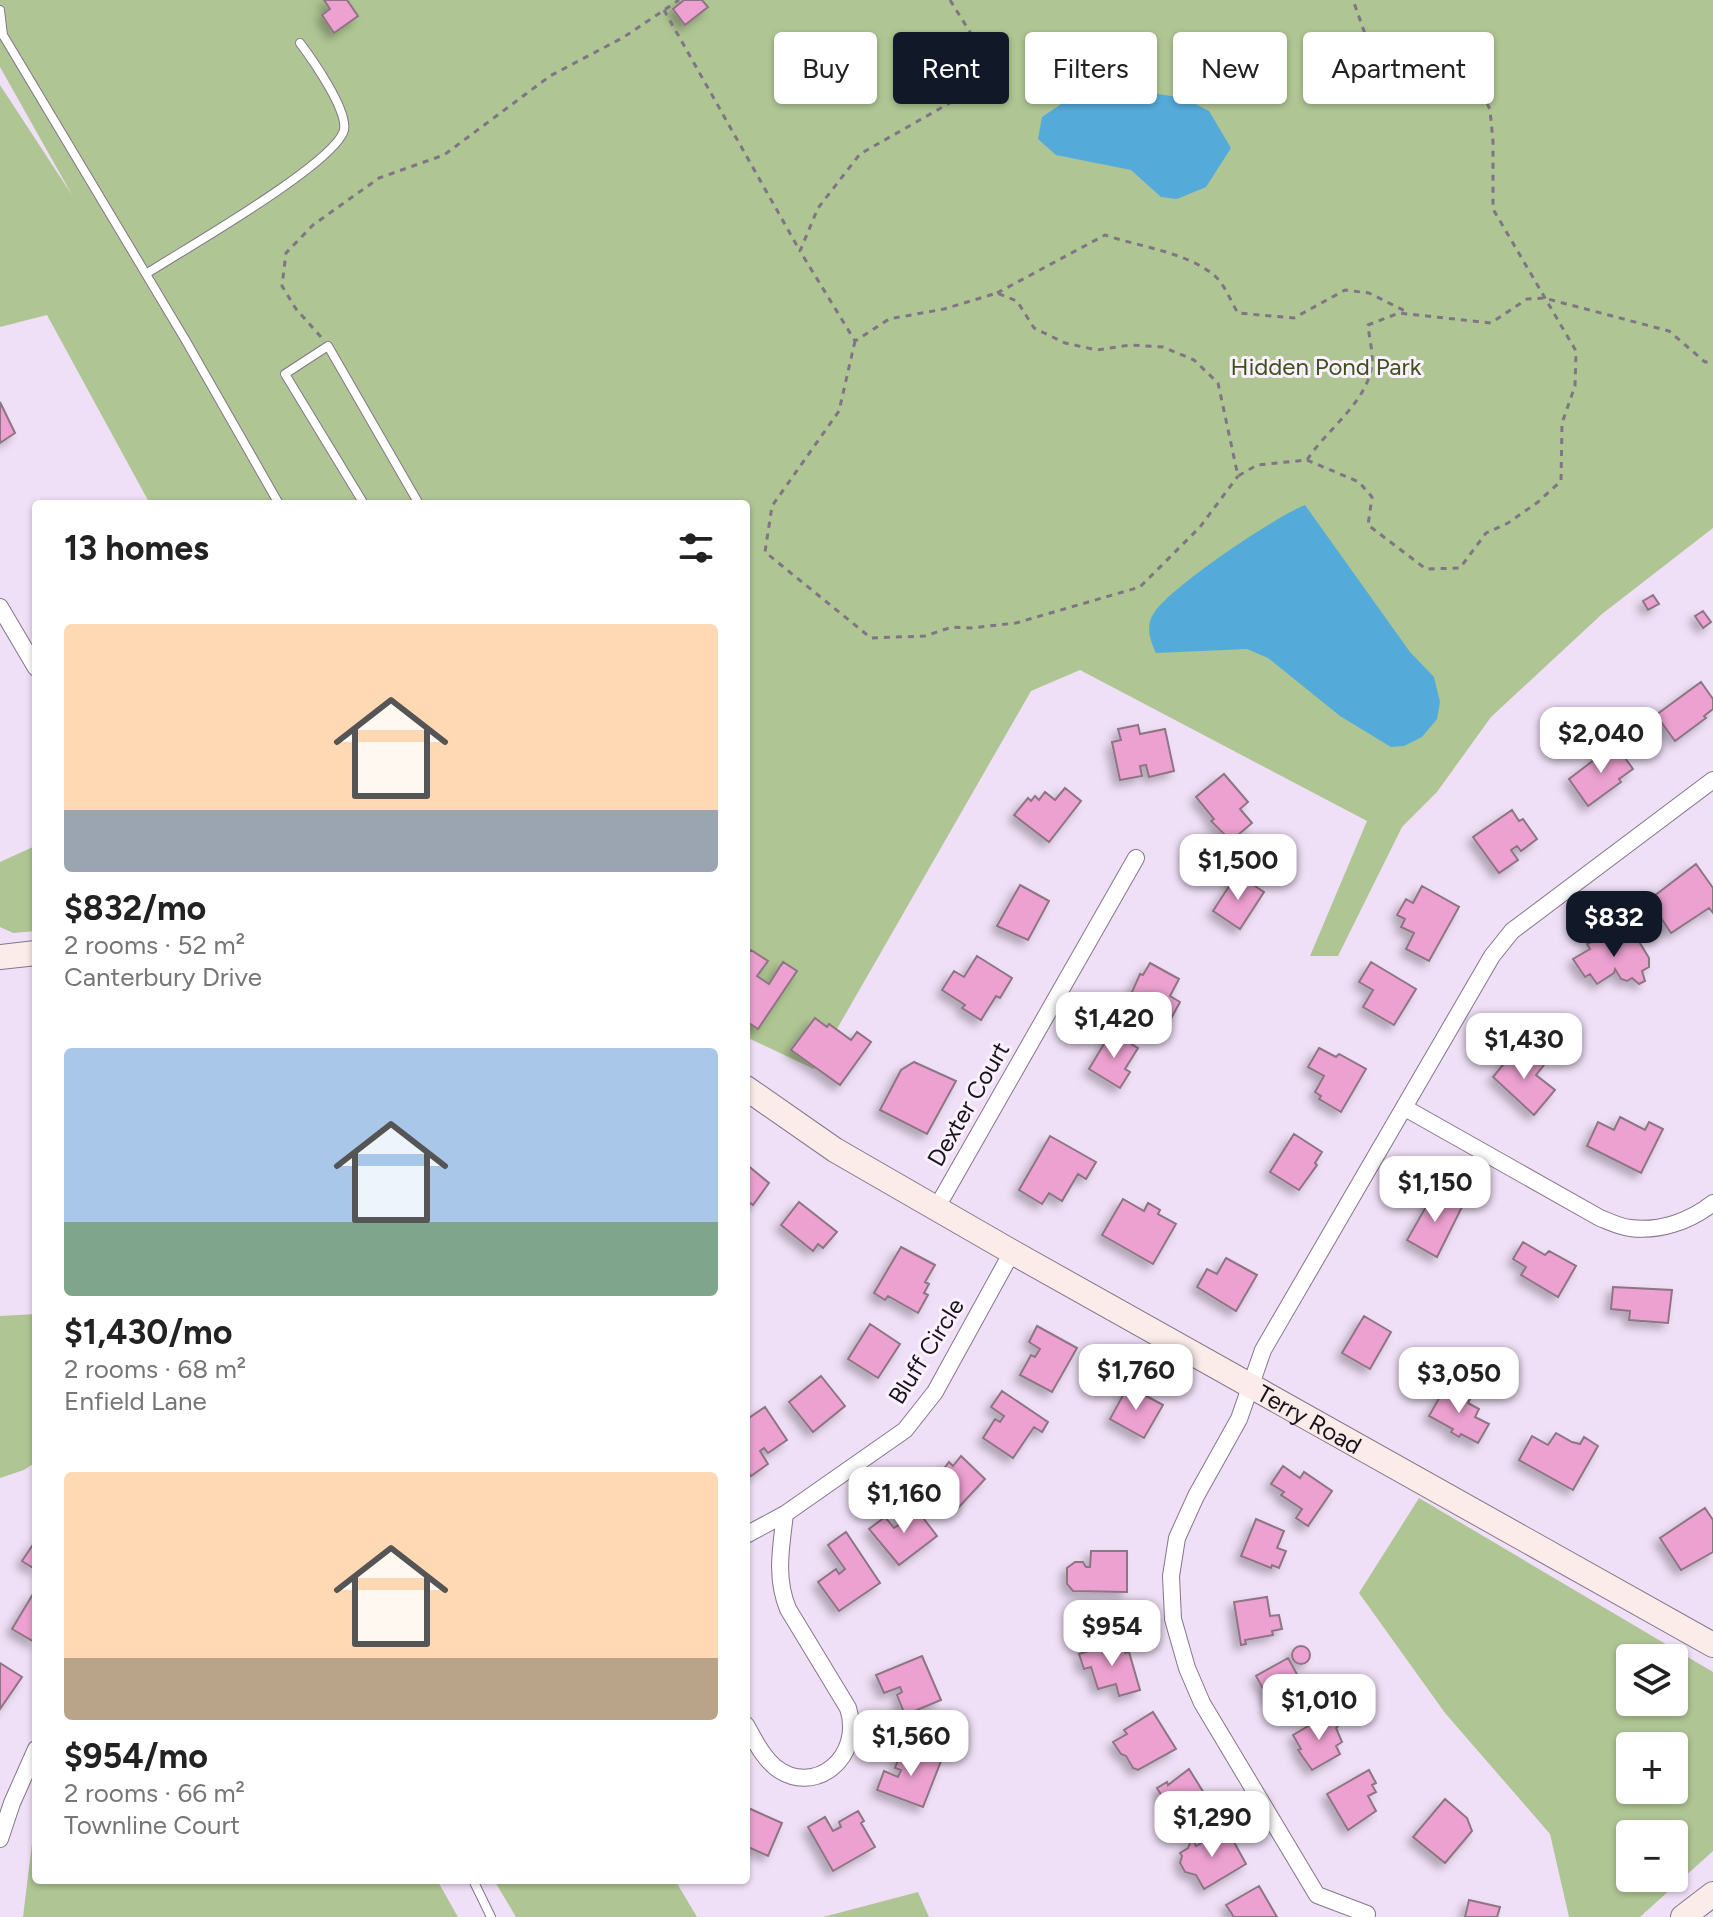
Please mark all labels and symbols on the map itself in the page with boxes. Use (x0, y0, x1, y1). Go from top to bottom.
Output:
park label: Hidden Pond Park (1231, 352, 1422, 381)
pin: $2,040 (1536, 707, 1666, 775)
pin: $1,500 (1173, 834, 1303, 902)
pin: $832 (1567, 891, 1661, 959)
pin: $1,420 (1049, 992, 1179, 1060)
pin: $1,430 (1459, 1013, 1589, 1081)
street label: Dexter Court (921, 1037, 1015, 1171)
pin: $1,150 (1370, 1156, 1500, 1224)
street label: Bluff Circle (882, 1293, 970, 1409)
pin: $1,760 (1071, 1344, 1201, 1412)
pin: $3,050 (1394, 1347, 1524, 1415)
street label: Terry Road (1252, 1378, 1367, 1460)
pin: $1,160 (839, 1467, 969, 1535)
pin: $954 (1065, 1600, 1159, 1668)
pin: $1,010 (1254, 1674, 1384, 1742)
pin: $1,560 (846, 1710, 976, 1778)
pin: $1,290 (1147, 1791, 1277, 1859)

